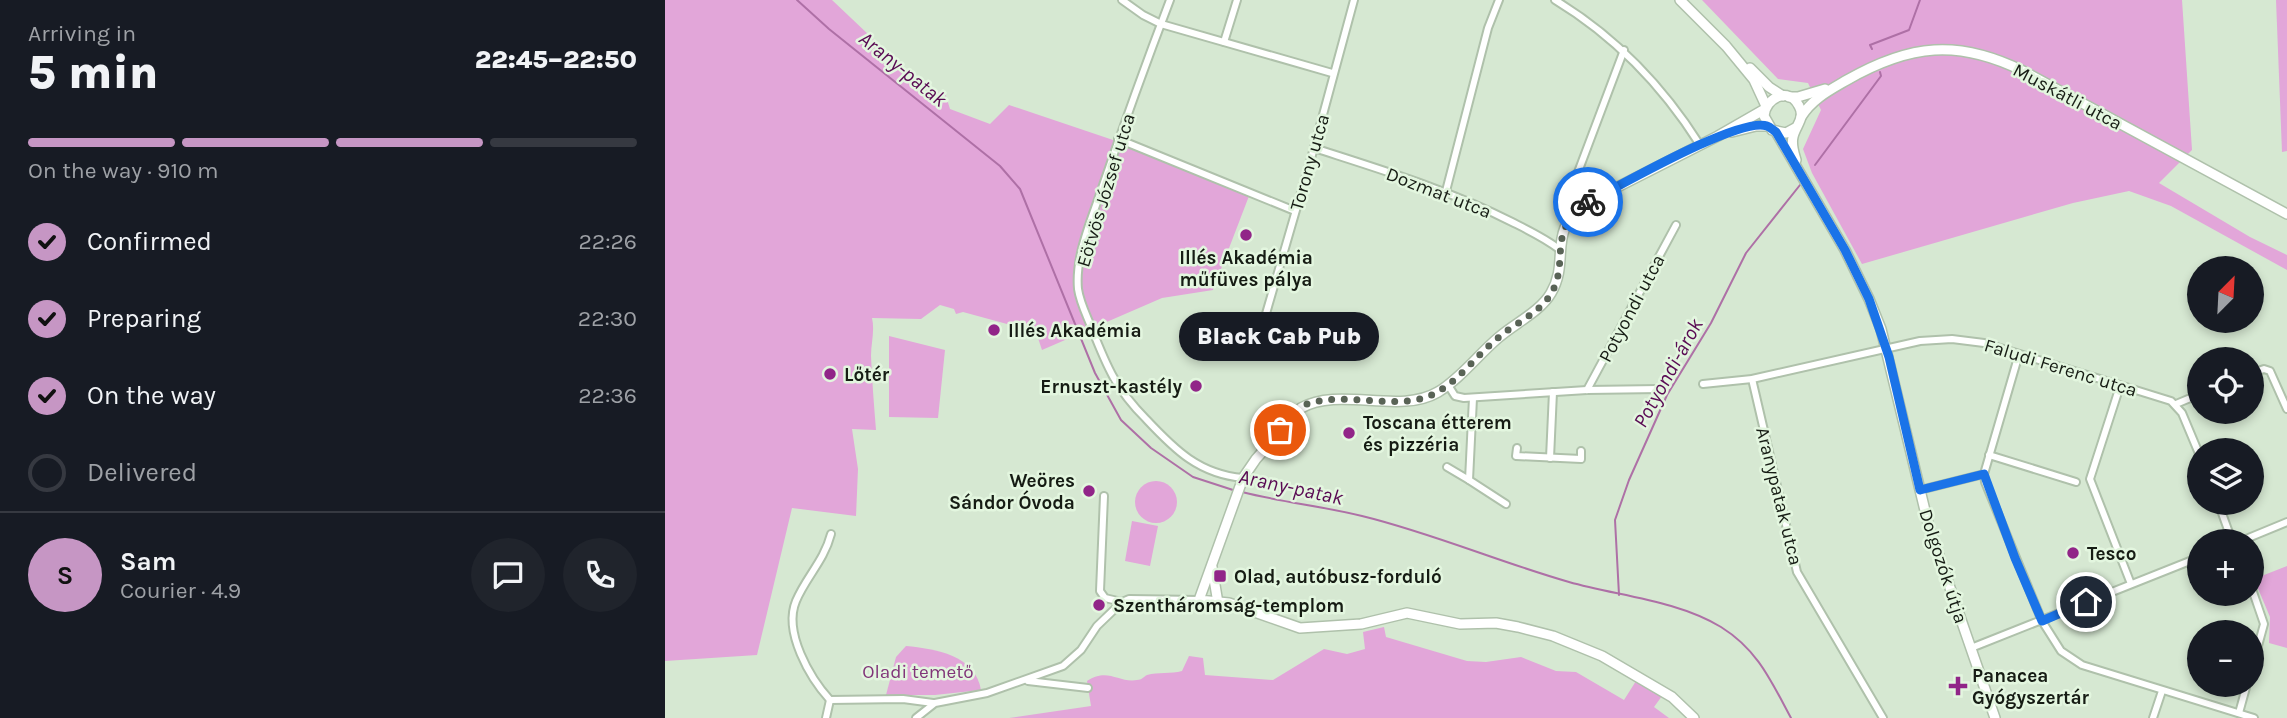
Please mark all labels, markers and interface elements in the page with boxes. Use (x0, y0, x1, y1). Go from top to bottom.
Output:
text: Arriving in (28, 20, 136, 47)
water label: Arany-patak (854, 26, 952, 112)
text: 22:45–22:50 (475, 44, 637, 75)
text: 5 min (28, 46, 158, 100)
street label: Muskátli utca (2009, 59, 2126, 135)
street label: Eötvös József utca (1072, 111, 1140, 270)
street label: Torony utca (1286, 111, 1334, 213)
text: On the way · 910 m (28, 157, 219, 184)
street label: Dozmat utca (1383, 163, 1494, 223)
courier (1553, 167, 1623, 237)
icon: bike (1569, 183, 1607, 221)
icon: check (28, 223, 66, 261)
text: Confirmed (87, 226, 212, 257)
marker: Illés Akadémia műfüves pálya (1238, 227, 1254, 243)
text: 22:26 (579, 228, 637, 255)
place label: Illés Akadémia műfüves pálya (1179, 247, 1313, 291)
street label: Potyondi utca (1594, 251, 1670, 366)
north arrow (2187, 256, 2265, 332)
map controls (2187, 256, 2264, 697)
icon: check (28, 300, 66, 338)
text: Preparing (87, 303, 201, 334)
text: 22:30 (578, 305, 637, 332)
callout: Black Cab Pub (1180, 311, 1380, 360)
water label: Potyondi-árok (1628, 314, 1708, 432)
place label: Illés Akadémia (1008, 320, 1142, 342)
marker: Illés Akadémia (986, 322, 1002, 338)
text: Black Cab Pub (1197, 323, 1361, 350)
street label: Faludi Ferenc utca (1982, 334, 2140, 402)
button: locate (2187, 347, 2264, 424)
place label: Lőtér (844, 364, 890, 386)
marker: Lőtér (822, 366, 838, 382)
place label: Ernuszt-kastély (1040, 376, 1182, 398)
icon: check (28, 377, 66, 415)
marker: Ernuszt-kastély (1188, 378, 1204, 394)
text: On the way (87, 380, 216, 411)
text: 22:36 (578, 382, 637, 409)
pin (1250, 400, 1310, 460)
icon: bag (1261, 411, 1299, 449)
place label: Toscana étterem és pizzéria (1363, 412, 1512, 456)
marker: Toscana étterem és pizzéria (1341, 425, 1357, 441)
street label: Aranypatak utca (1751, 425, 1807, 568)
button: layers (2187, 438, 2264, 515)
text: Delivered (87, 457, 197, 488)
water label: Arany-patak (1237, 464, 1346, 510)
place label: Weöres Sándor Óvoda (949, 470, 1075, 514)
marker: Weöres Sándor Óvoda (1081, 483, 1097, 499)
street label: Dolgozók útja (1914, 506, 1972, 626)
button: + (2187, 529, 2264, 606)
button: chat (471, 538, 545, 612)
button: phone (563, 538, 637, 612)
place label: Tesco (2087, 543, 2136, 565)
marker: Tesco (2065, 545, 2081, 561)
text: Sam (120, 546, 176, 577)
text: S (57, 560, 73, 591)
place label: Olad, autóbusz-forduló (1234, 566, 1442, 588)
marker: Olad, autóbusz-forduló (1212, 568, 1228, 584)
pin (2056, 572, 2116, 632)
text: Courier · 4.9 (120, 577, 241, 604)
icon: home (2067, 583, 2105, 621)
place label: Szentháromság-templom (1113, 595, 1344, 617)
marker: Szentháromság-templom (1091, 597, 1107, 613)
button: − (2187, 620, 2264, 697)
park label: Oladi temető (862, 661, 974, 683)
place label: Panacea Gyógyszertár (1972, 665, 2090, 709)
marker: Panacea Gyógyszertár (1950, 678, 1966, 694)

